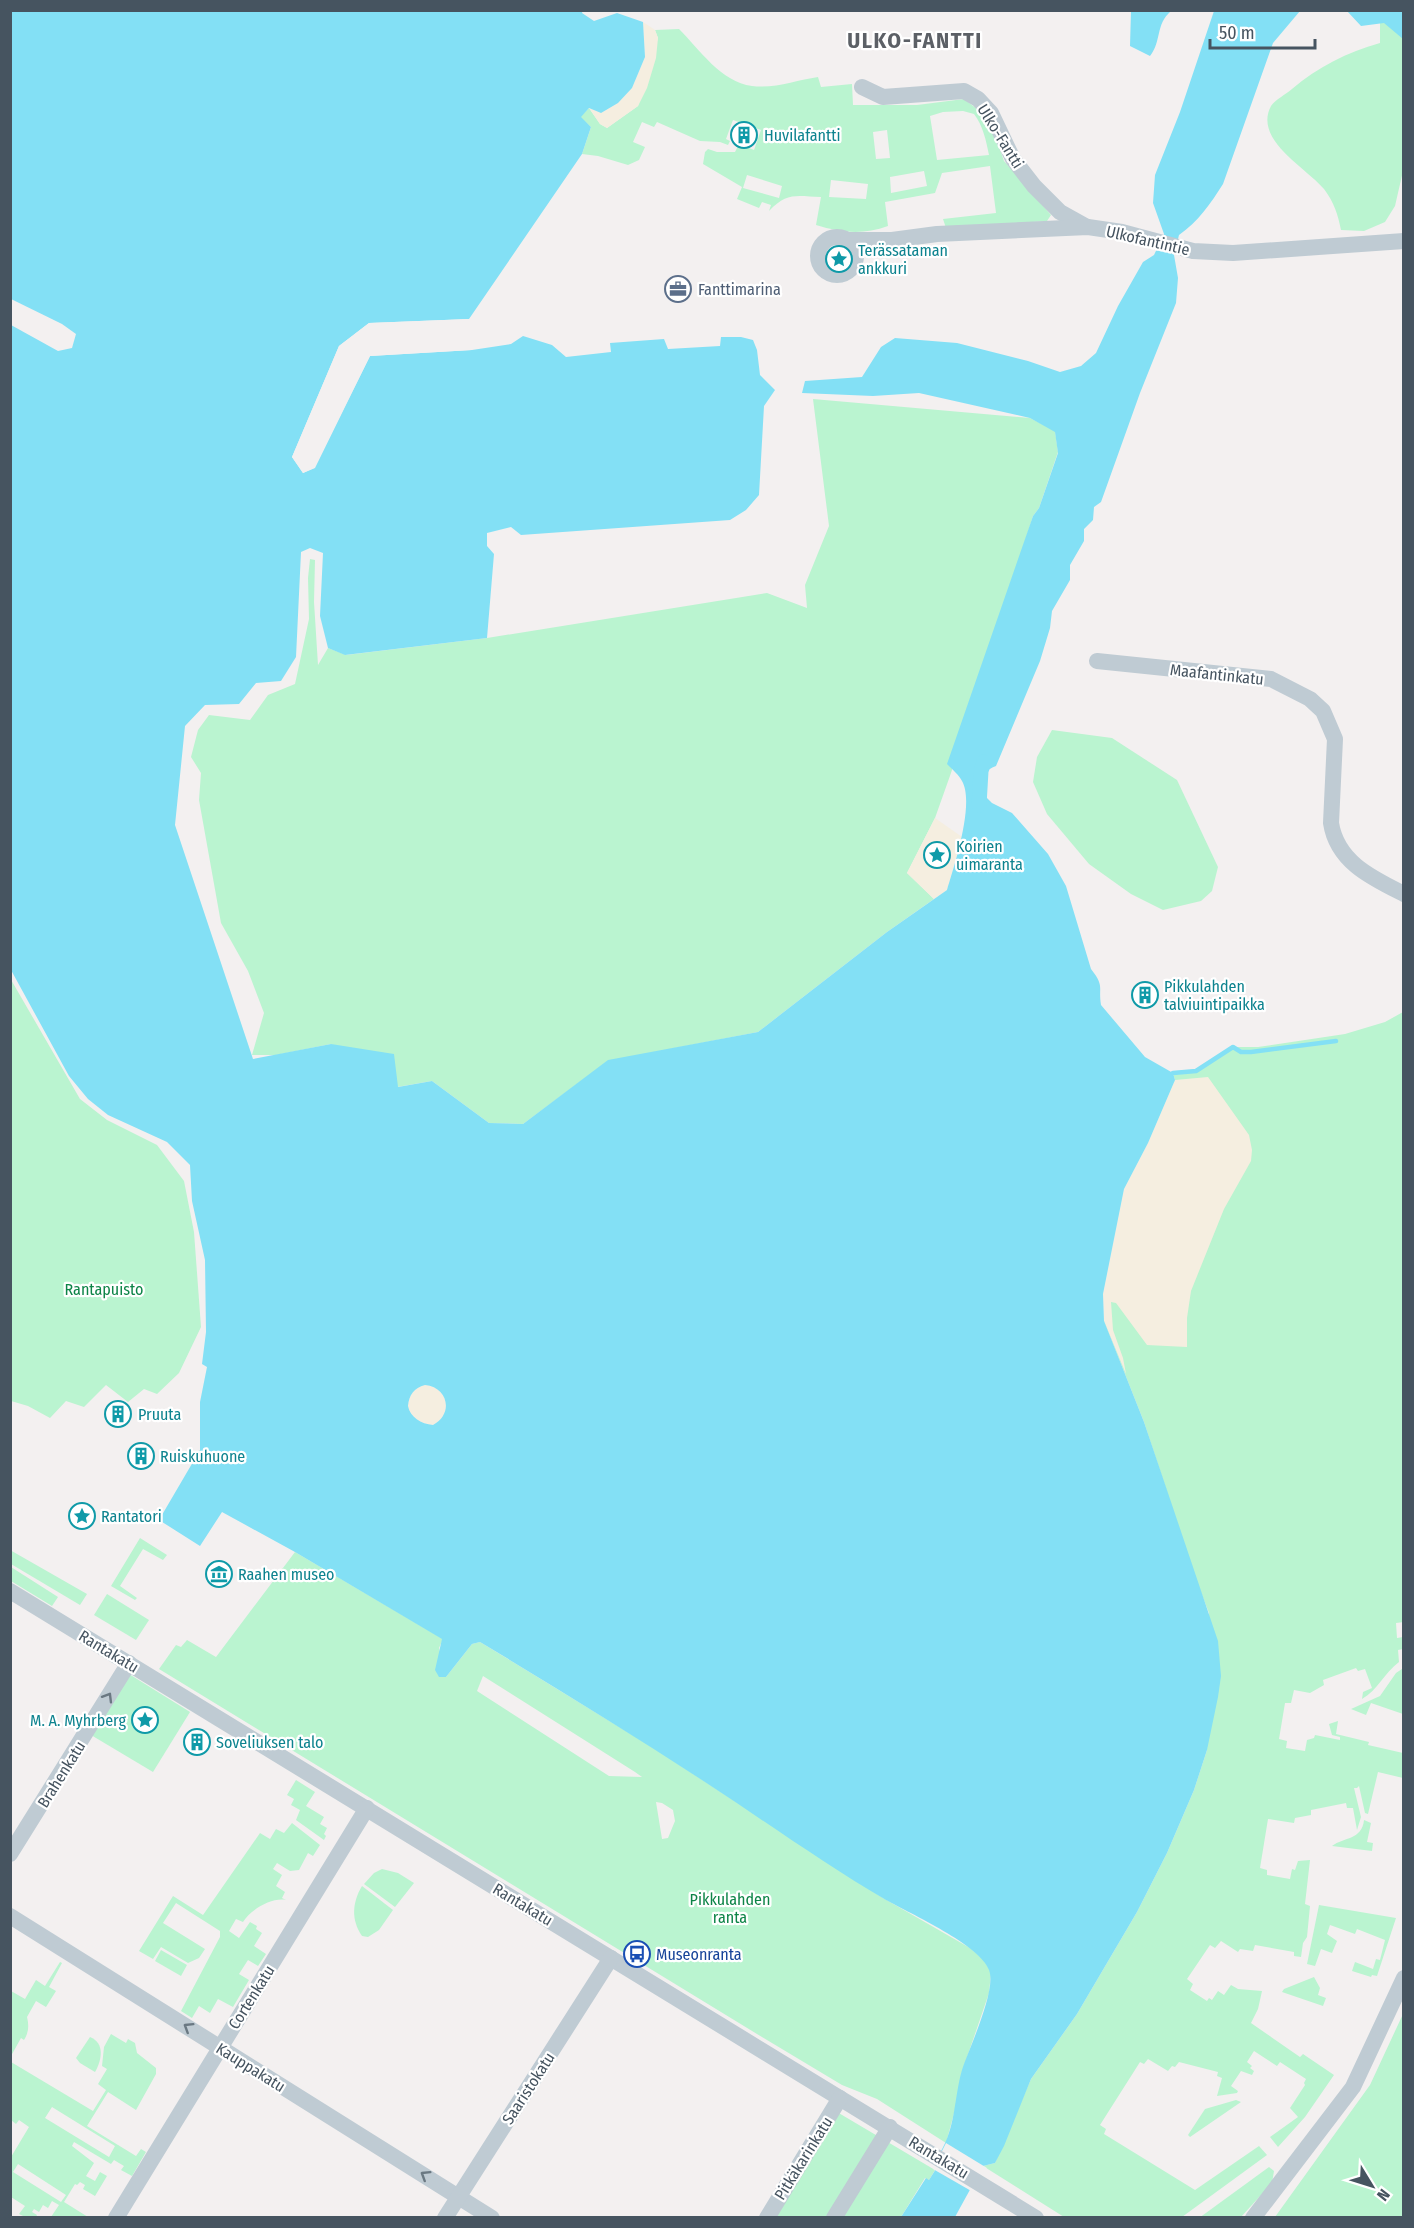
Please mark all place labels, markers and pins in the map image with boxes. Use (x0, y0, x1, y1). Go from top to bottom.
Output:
building icon: Huvilafantti (729, 120, 759, 150)
place label: Huvilafantti (764, 126, 841, 145)
place label: Terässataman ankkuri (858, 241, 948, 278)
place icon: Terässataman ankkuri (824, 244, 854, 274)
office icon: Fanttimarina (663, 274, 693, 304)
place label: Fanttimarina (698, 280, 781, 299)
place label: Koirien uimaranta (956, 837, 1023, 874)
place icon: Koirien uimaranta (922, 840, 952, 870)
place label: Pikkulahden talviuintipaikka (1164, 977, 1265, 1014)
building icon: Pikkulahden talviuintipaikka (1130, 980, 1160, 1010)
building icon: Pruuta (103, 1399, 133, 1429)
place label: Pruuta (138, 1405, 181, 1424)
building icon: Ruiskuhuone (126, 1441, 156, 1471)
place label: Ruiskuhuone (160, 1447, 245, 1466)
place icon: Rantatori (67, 1501, 97, 1531)
place label: Rantatori (101, 1507, 162, 1526)
museum icon: Raahen museo (204, 1559, 234, 1589)
place label: Raahen museo (238, 1565, 335, 1584)
place icon: M. A. Myhrberg (130, 1705, 160, 1735)
place label: M. A. Myhrberg (30, 1711, 126, 1730)
building icon: Soveliuksen talo (182, 1727, 212, 1757)
place label: Soveliuksen talo (216, 1733, 324, 1752)
bus stop icon: Museonranta (622, 1939, 652, 1969)
place label: Museonranta (656, 1945, 742, 1964)

